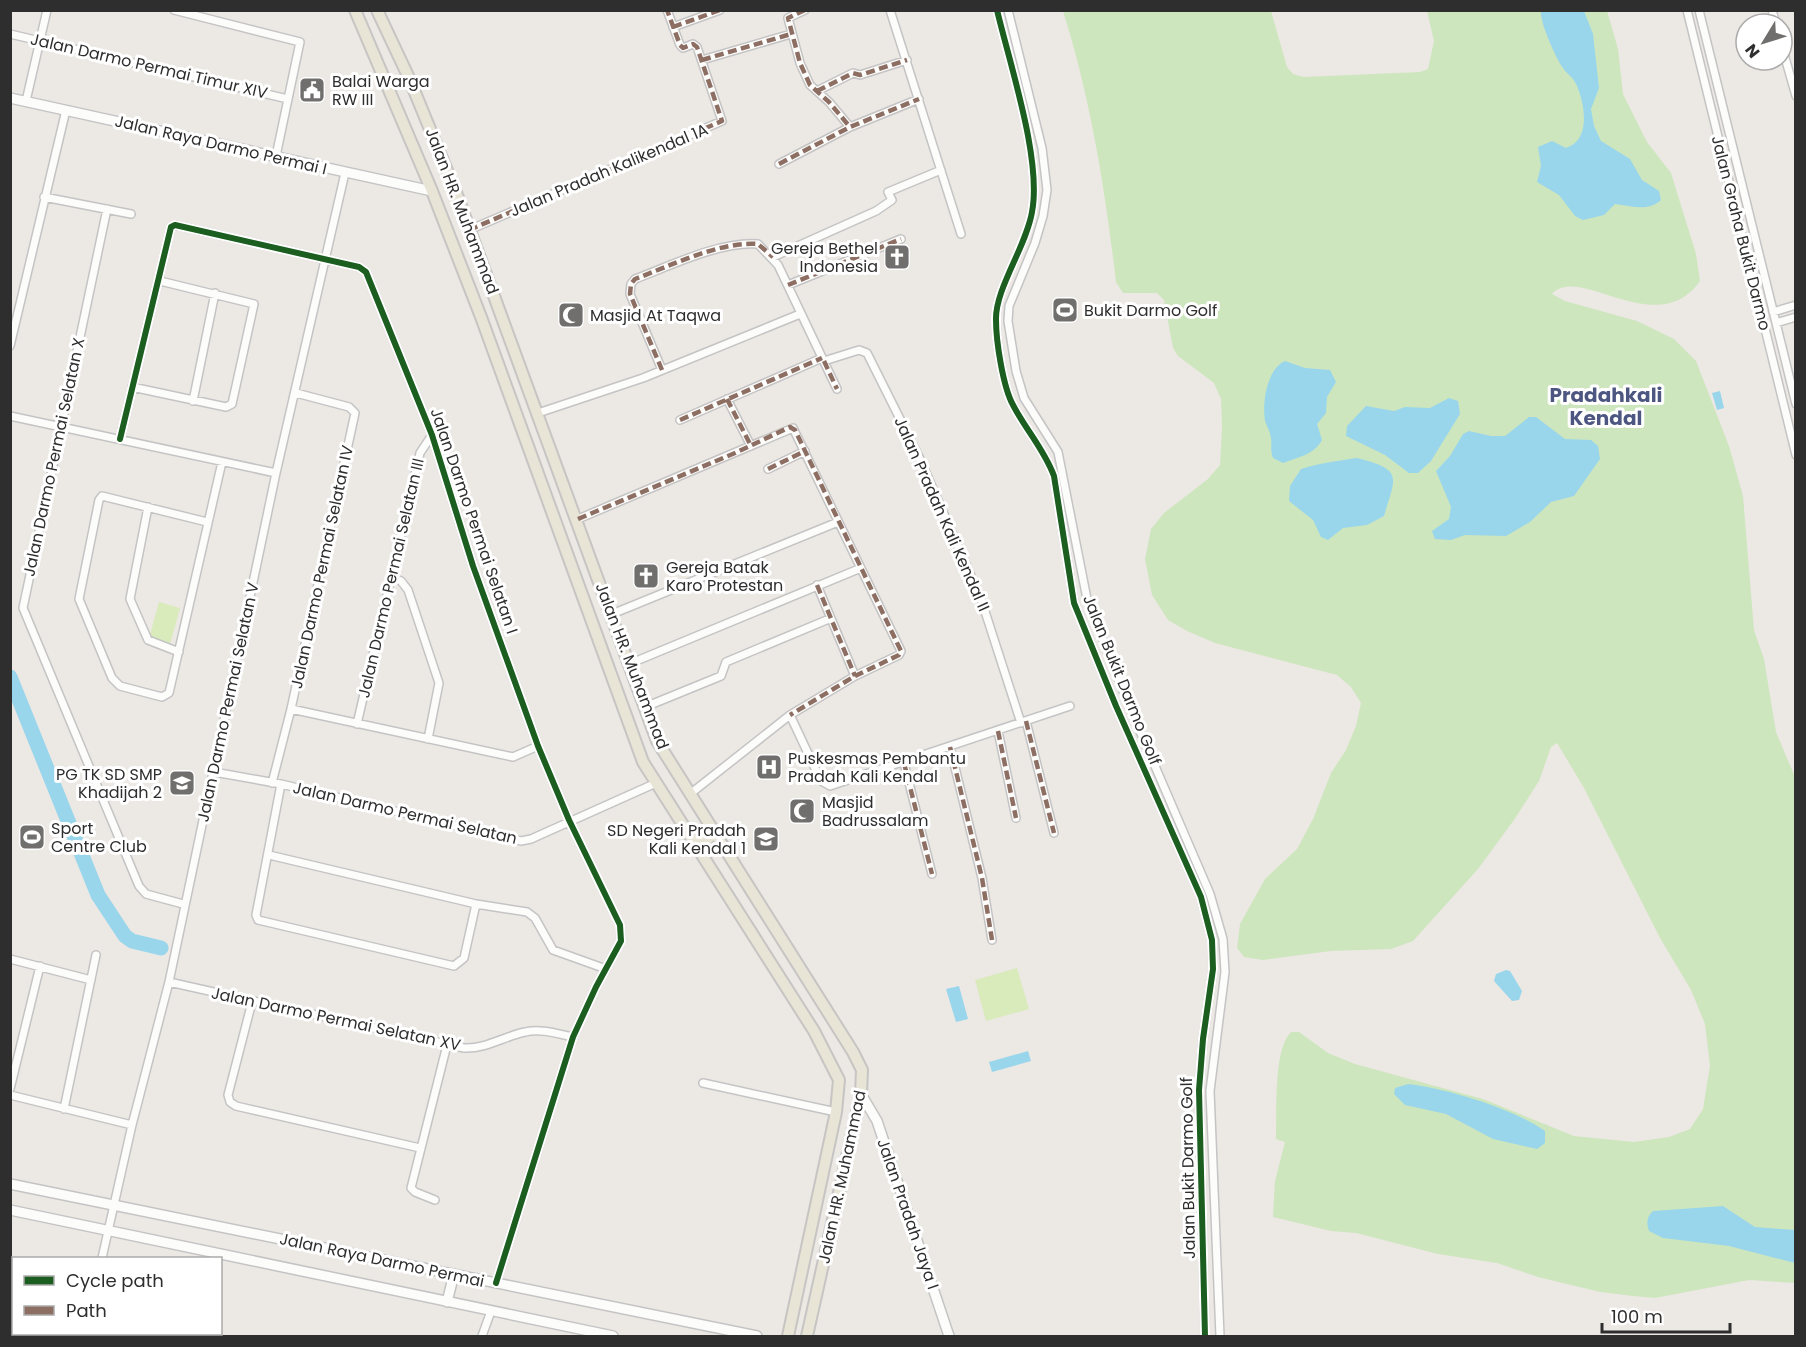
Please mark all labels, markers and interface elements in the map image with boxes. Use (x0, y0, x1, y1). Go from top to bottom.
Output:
north arrow (1734, 12, 1794, 72)
street label: Jalan Darmo Permai Timur XIV (28, 28, 270, 105)
text: N (1740, 39, 1765, 63)
place label: Balai Warga RW III (332, 70, 430, 111)
public building icon: Balai Warga RW III (297, 75, 327, 105)
street label: Jalan Raya Darmo Permai I (113, 109, 329, 181)
street label: Jalan Pradah Kalikendal 1A (506, 118, 712, 222)
street label: Jalan HR. Muhammad (420, 124, 504, 298)
street label: Jalan Graha Bukit Darmo (1706, 133, 1776, 333)
place label: Gereja Bethel Indonesia (771, 237, 878, 278)
church icon: Gereja Bethel Indonesia (882, 242, 912, 272)
sports icon: Bukit Darmo Golf (1050, 295, 1080, 325)
place label: Bukit Darmo Golf (1084, 299, 1217, 322)
mosque icon: Masjid At Taqwa (556, 300, 586, 330)
place label: Masjid At Taqwa (590, 304, 721, 327)
street label: Jalan Darmo Permai Selatan X (17, 335, 91, 578)
district label: Pradahkali Kendal (1550, 381, 1663, 432)
street label: Jalan Darmo Permai Selatan I (424, 405, 524, 637)
street label: Jalan Pradah Kali Kendal II (889, 413, 995, 615)
street label: Jalan Darmo Permai Selatan IV (285, 443, 359, 691)
street label: Jalan Darmo Permai Selatan III (352, 456, 430, 700)
place label: Gereja Batak Karo Protestan (666, 556, 783, 597)
church icon: Gereja Batak Karo Protestan (631, 561, 661, 591)
street label: Jalan HR. Muhammad (590, 579, 674, 753)
street label: Jalan Darmo Permai Selatan V (191, 580, 265, 824)
street label: Jalan Bukit Darmo Golf (1077, 591, 1167, 769)
place label: Puskesmas Pembantu Pradah Kali Kendal (788, 747, 966, 788)
hospital icon: Puskesmas Pembantu Pradah Kali Kendal (754, 752, 784, 782)
place label: PG TK SD SMP Khadijah 2 (56, 763, 162, 804)
school or university icon: PG TK SD SMP Khadijah 2 (167, 768, 197, 798)
street label: Jalan Darmo Permai Selatan (291, 776, 519, 850)
place label: Masjid Badrussalam (822, 791, 928, 832)
mosque icon: Masjid Badrussalam (787, 796, 817, 826)
place label: Sport Centre Club (51, 817, 147, 858)
place label: SD Negeri Pradah Kali Kendal 1 (607, 819, 746, 860)
sports icon: Sport Centre Club (17, 822, 47, 852)
school or university icon: SD Negeri Pradah Kali Kendal 1 (751, 824, 781, 854)
street label: Jalan Darmo Permai Selatan XV (209, 981, 463, 1057)
street label: Jalan Bukit Darmo Golf (1175, 1077, 1201, 1259)
street label: Jalan HR. Muhammad (812, 1088, 872, 1266)
street label: Jalan Pradah Jaya I (871, 1136, 945, 1292)
street label: Jalan Raya Darmo Permai (278, 1227, 486, 1293)
legend (12, 1257, 222, 1335)
text: Cycle path (66, 1268, 164, 1293)
scale bar (1602, 1296, 1730, 1334)
text: Path (66, 1298, 107, 1323)
text: 100 m (1611, 1304, 1663, 1329)

